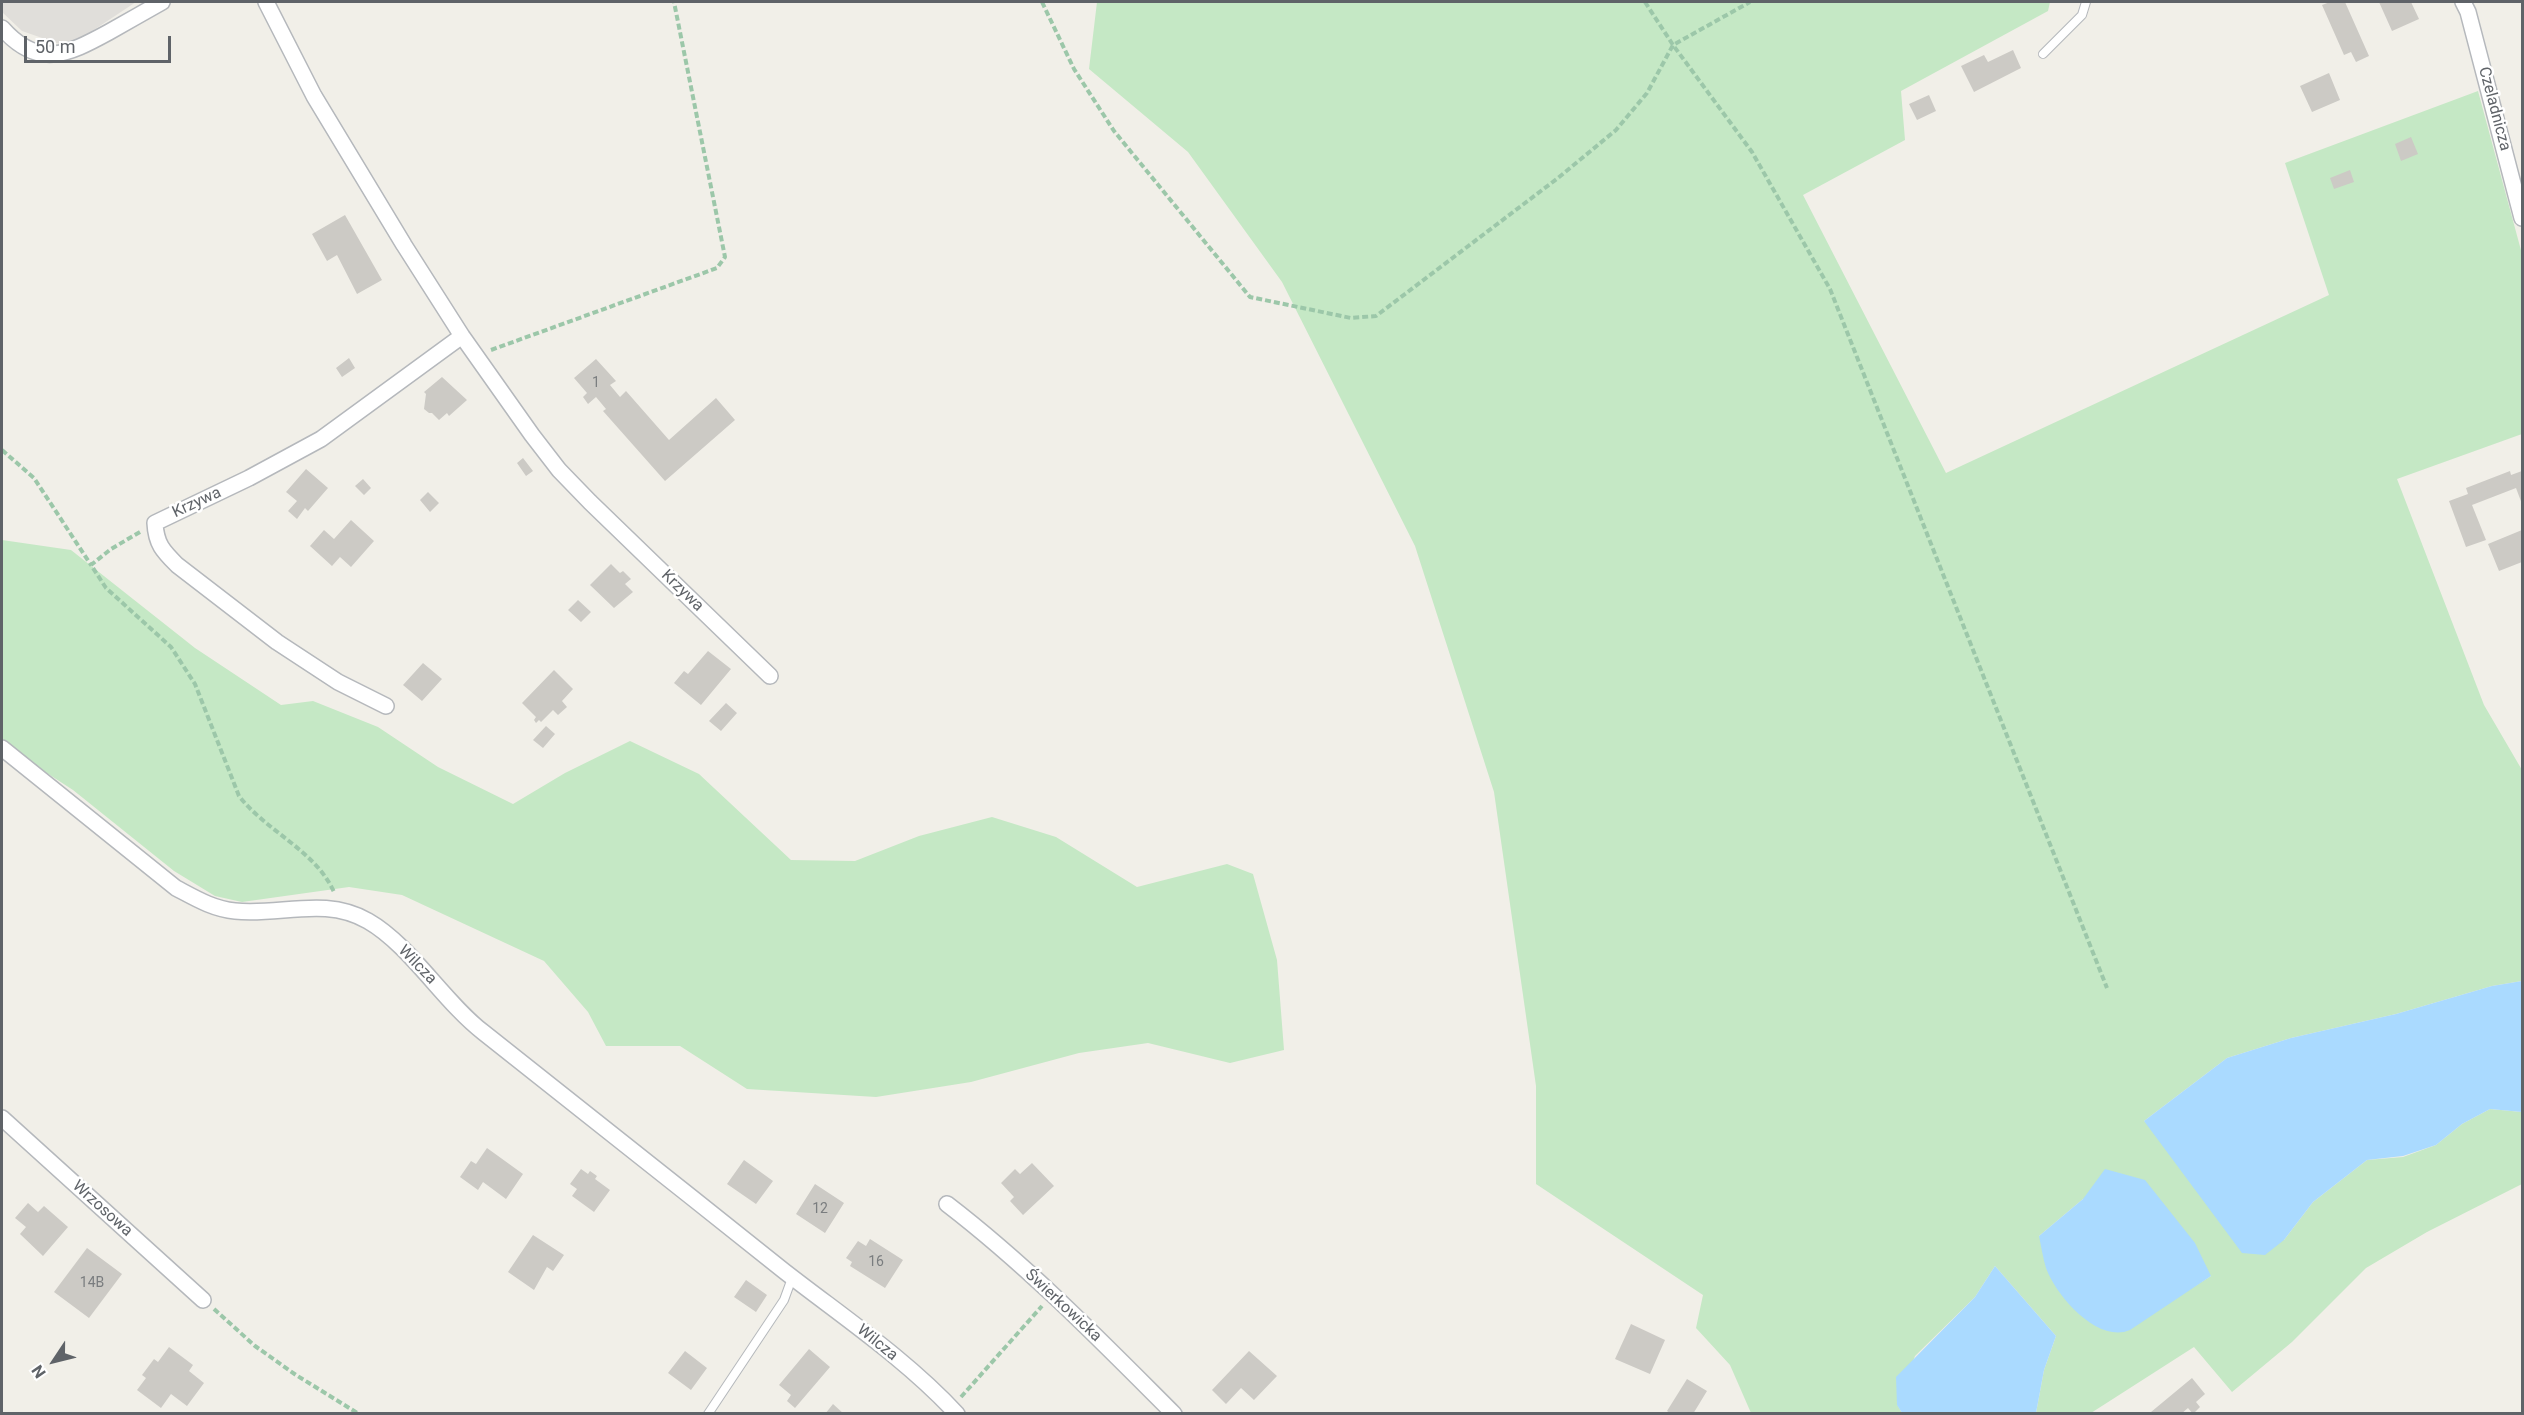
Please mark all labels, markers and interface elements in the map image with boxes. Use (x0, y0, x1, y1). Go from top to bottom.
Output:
scale bar (27, 24, 174, 62)
text: 50 m (35, 36, 75, 57)
street label: Czeladnicza (2474, 65, 2514, 153)
house number: 1 (592, 375, 600, 391)
street label: Krzywa (170, 483, 224, 523)
street label: Krzywa (657, 566, 707, 616)
street label: Wilcza (394, 941, 440, 989)
street label: Wrzosowa (68, 1177, 136, 1241)
house number: 12 (812, 1201, 828, 1217)
house number: 16 (868, 1254, 884, 1270)
street label: Świerkowicka (1021, 1266, 1105, 1346)
house number: 14B (80, 1275, 104, 1291)
street label: Wilcza (853, 1321, 901, 1365)
north arrow (24, 1331, 84, 1391)
text: N (28, 1362, 50, 1382)

